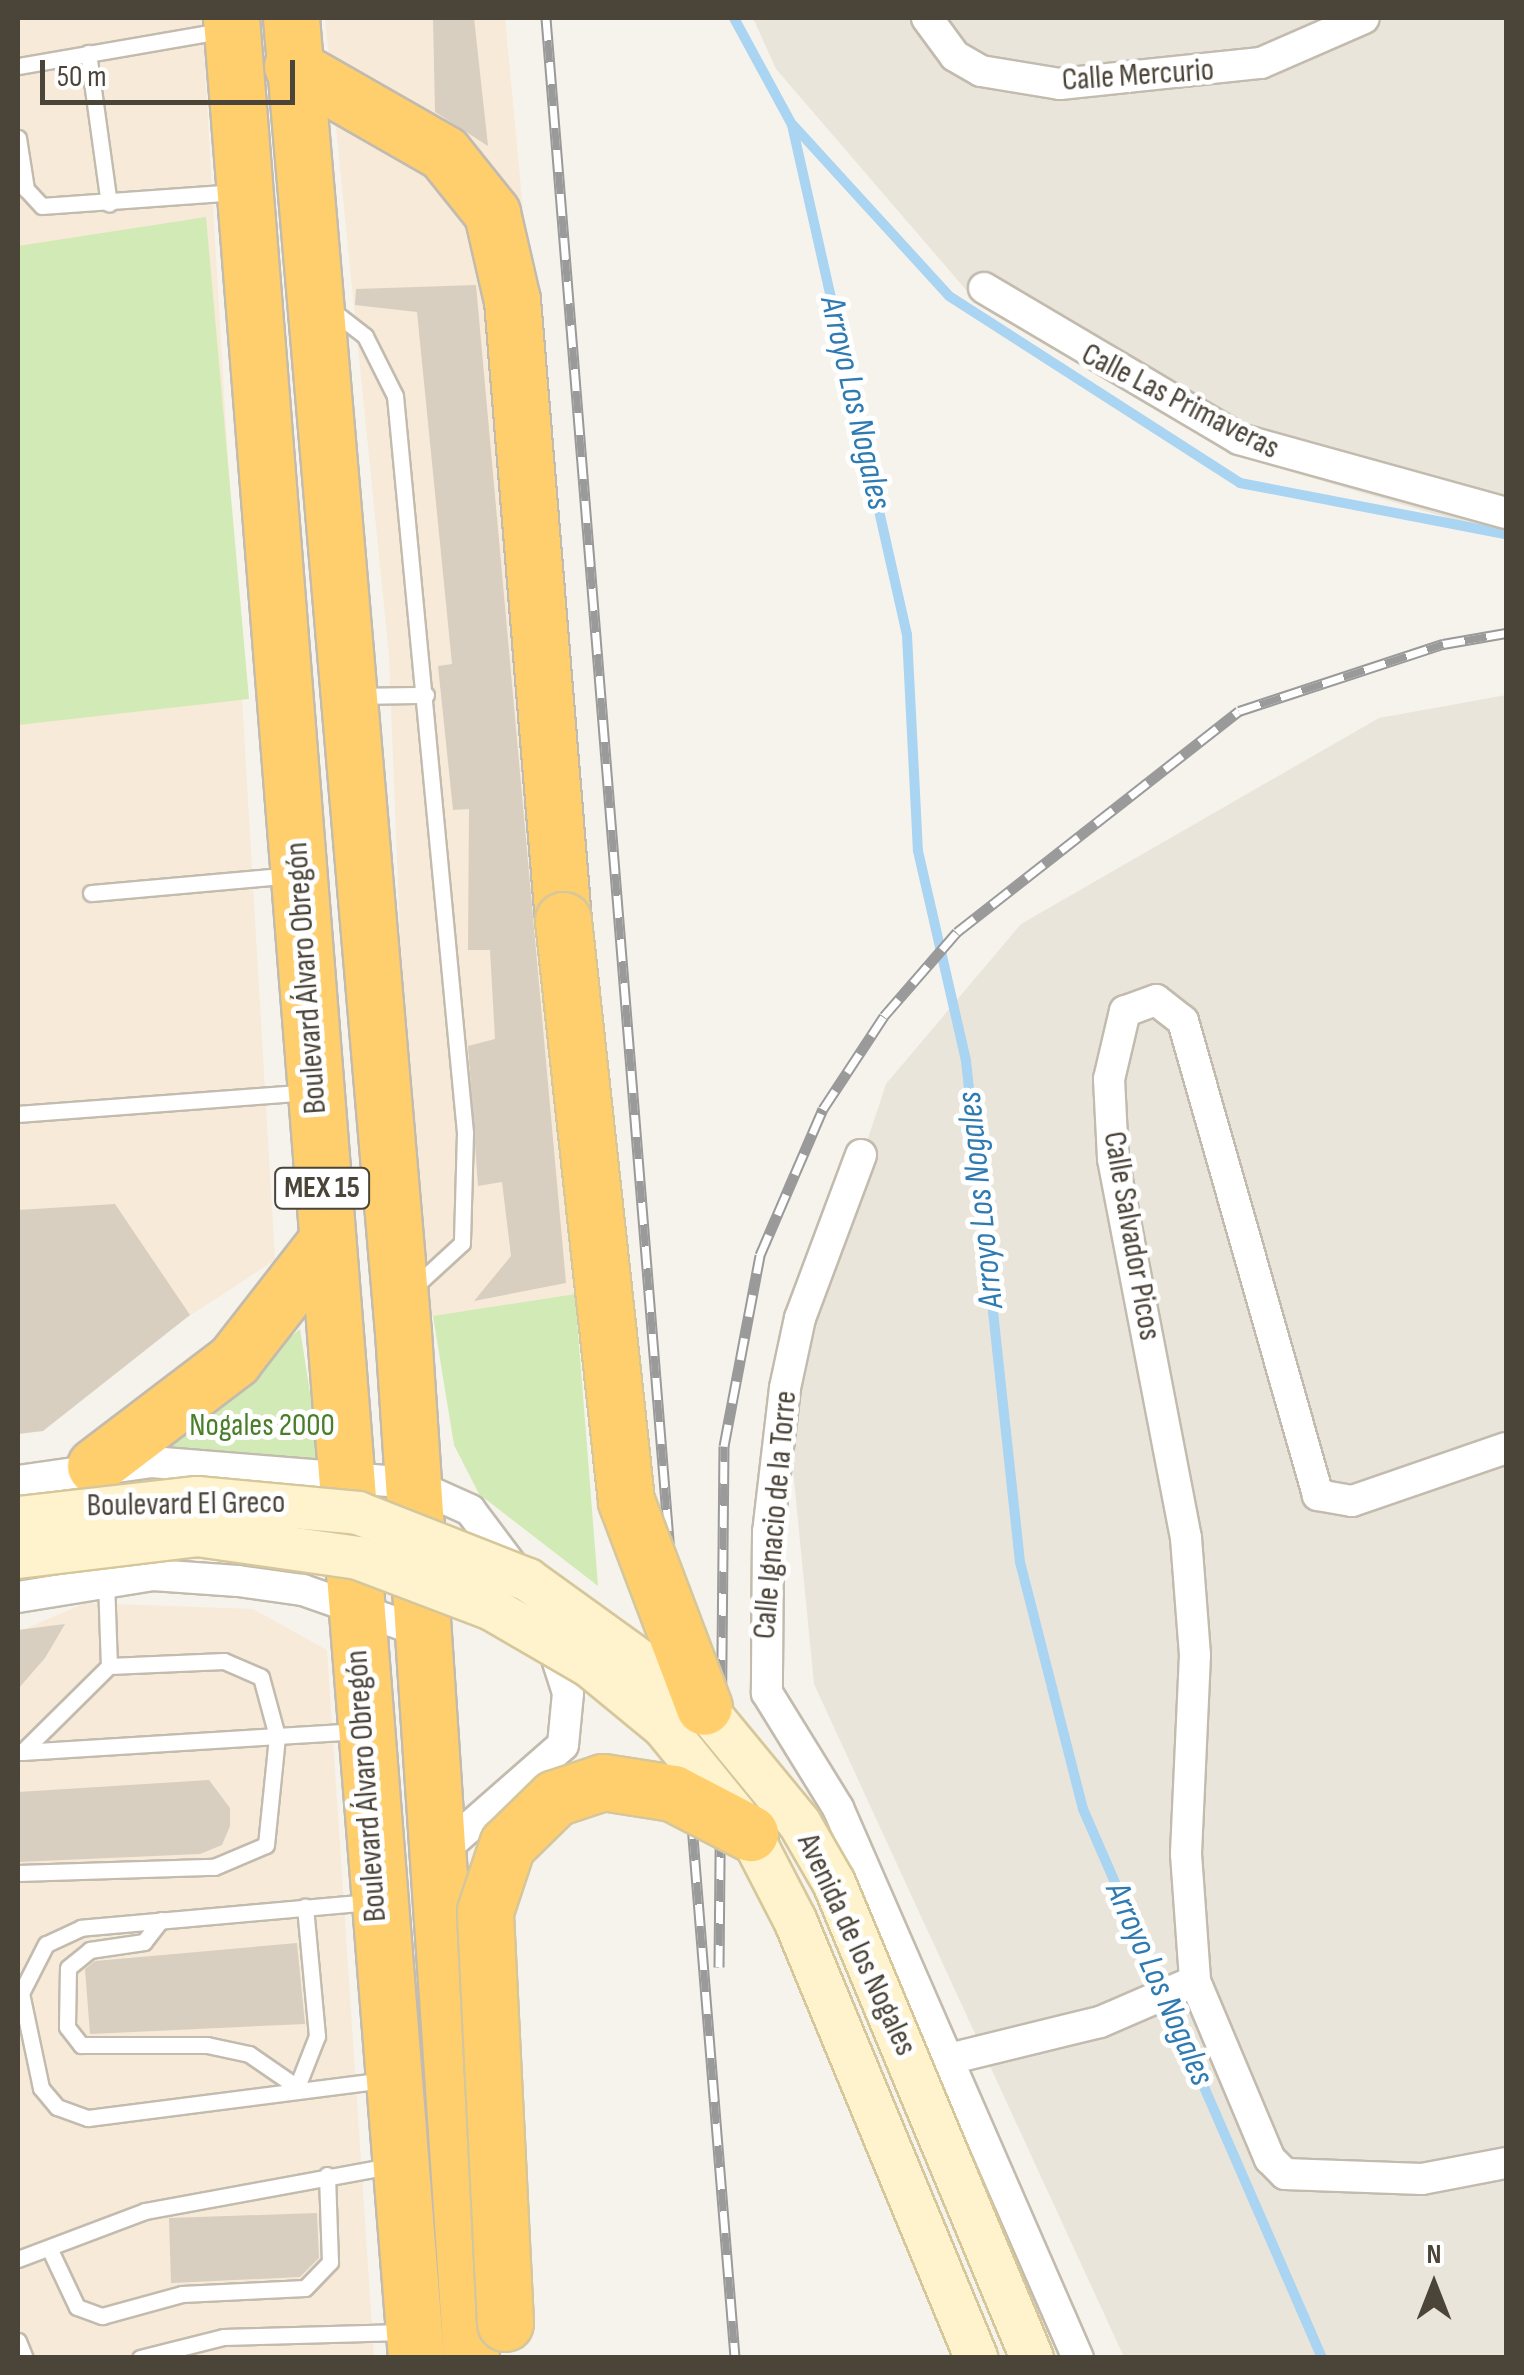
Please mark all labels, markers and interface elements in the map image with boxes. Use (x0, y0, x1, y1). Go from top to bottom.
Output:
scale bar (45, 40, 300, 102)
street label: Calle Mercurio (1061, 52, 1215, 100)
text: 50 m (57, 59, 106, 95)
water label: Arroyo Los Nogales (810, 292, 900, 514)
street label: Calle Las Primaveras (1075, 336, 1285, 468)
street label: Boulevard Álvaro Obregón (278, 841, 336, 1115)
water label: Arroyo Los Nogales (949, 1090, 1013, 1310)
street label: Calle Salvador Picos (1094, 1129, 1168, 1343)
road number: MEX 15 (272, 1163, 372, 1213)
street label: Calle Ignacio de la Torre (746, 1389, 806, 1641)
park label: Nogales 2000 (189, 1407, 335, 1445)
street label: Boulevard El Greco (86, 1484, 286, 1526)
street label: Boulevard Álvaro Obregón (338, 1649, 396, 1923)
street label: Avenida de los Nogales (788, 1828, 924, 2062)
water label: Arroyo Los Nogales (1096, 1876, 1222, 2092)
north arrow (1384, 2235, 1484, 2335)
text: N (1427, 2238, 1441, 2271)

